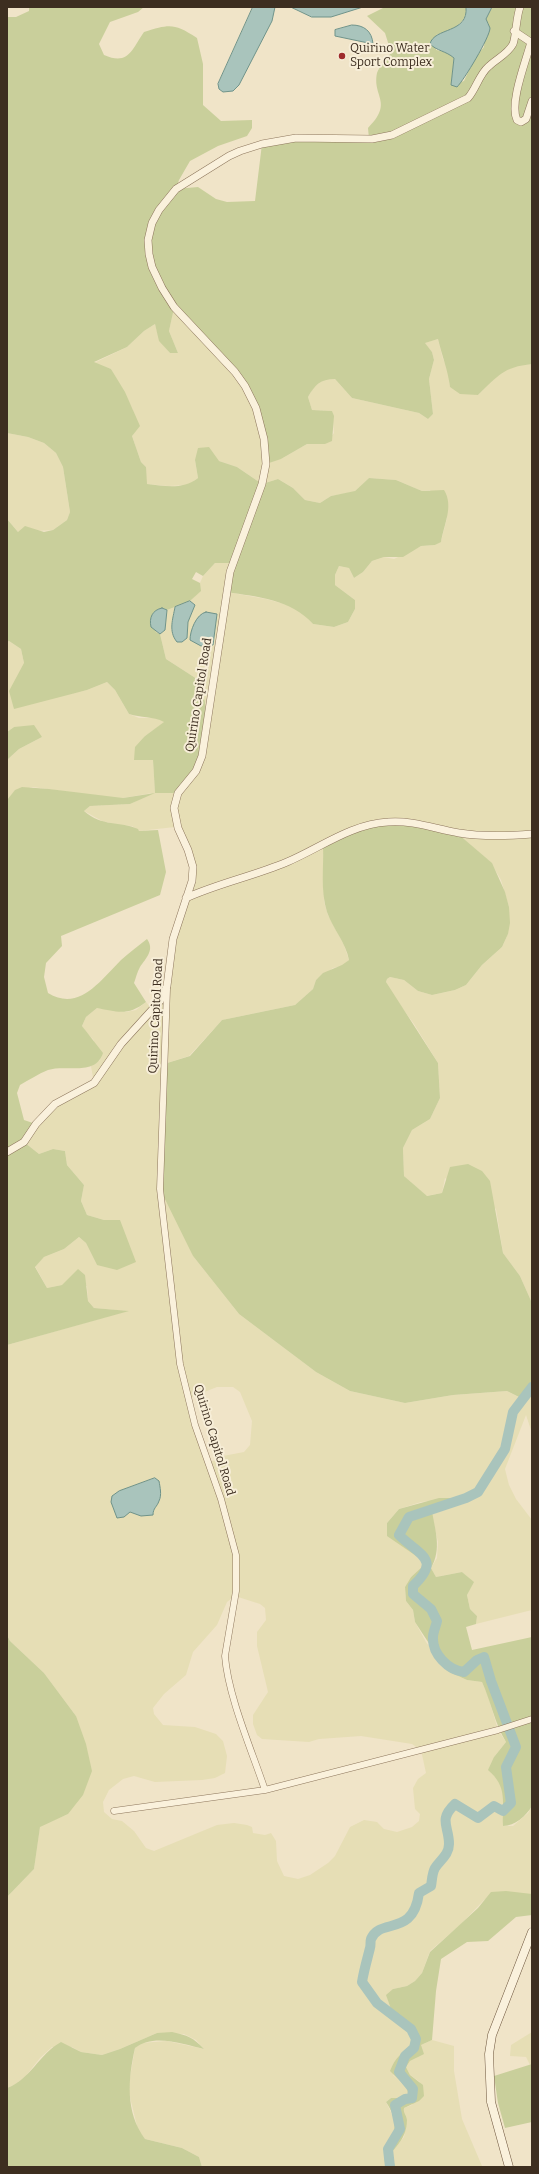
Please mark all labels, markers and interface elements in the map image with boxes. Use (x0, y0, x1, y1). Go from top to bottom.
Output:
place label: Quirino Water Sport Complex (350, 42, 432, 70)
marker: Quirino Water Sport Complex (337, 51, 347, 61)
street label: Quirino Capitol Road (183, 637, 215, 753)
street label: Quirino Capitol Road (146, 958, 166, 1074)
street label: Quirino Capitol Road (190, 1383, 238, 1497)

